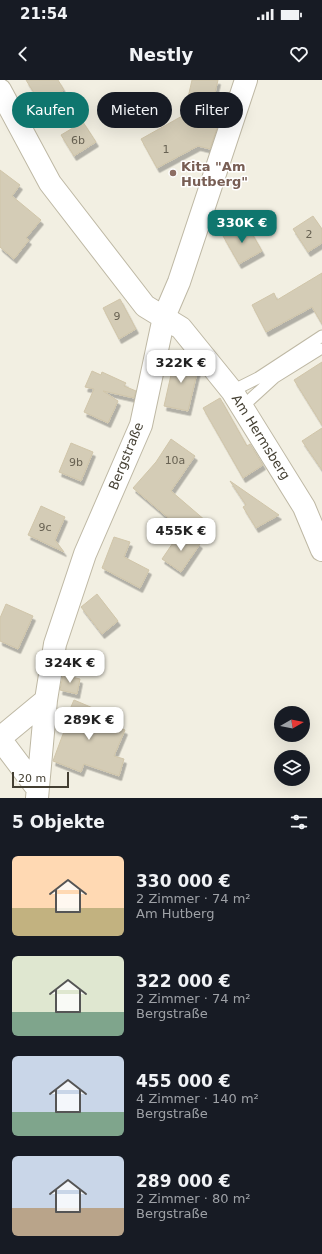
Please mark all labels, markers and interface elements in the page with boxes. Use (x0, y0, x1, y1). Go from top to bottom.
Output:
text: 21:54 (20, 5, 68, 23)
icon: back (12, 43, 34, 65)
icon: heart (288, 43, 310, 65)
text: Nestly (129, 44, 193, 65)
chip: Kaufen (12, 92, 89, 128)
chip: Mieten (97, 92, 172, 128)
chip: Filter (180, 92, 243, 128)
house number: 6b (71, 134, 85, 147)
house number: 1 (163, 143, 170, 156)
place label: Kita "Am Hutberg" (181, 159, 248, 189)
marker: Kita "Am Hutberg" (168, 168, 178, 178)
pin: 330K € (209, 210, 275, 244)
text: 330K € (217, 215, 267, 230)
house number: 2 (306, 228, 313, 241)
house number: 9 (114, 310, 121, 323)
pin: 322K € (148, 350, 214, 384)
text: 322K € (156, 355, 206, 370)
street label: Am Hermsberg (229, 392, 293, 482)
street label: Bergstraße (106, 420, 146, 492)
house number: 10a (165, 454, 185, 467)
house number: 9b (69, 456, 83, 469)
pin: 455K € (148, 518, 214, 552)
house number: 9c (38, 521, 52, 534)
text: 455K € (156, 523, 206, 538)
pin: 324K € (37, 650, 103, 684)
text: 324K € (45, 655, 95, 670)
north arrow (274, 706, 310, 742)
map controls (274, 706, 310, 786)
pin: 289K € (56, 707, 122, 741)
text: 289K € (64, 712, 114, 727)
button: layers (274, 750, 310, 786)
scale bar (12, 770, 69, 789)
text: 20 m (18, 772, 46, 785)
icon: filters (288, 811, 310, 833)
text: 5 Objekte (12, 812, 105, 832)
text: 330 000 € (136, 871, 231, 891)
icon: home (44, 872, 92, 920)
text: 2 Zimmer · 74 m² (136, 891, 251, 906)
text: Am Hutberg (136, 906, 214, 921)
text: 322 000 € (136, 971, 231, 991)
icon: home (44, 972, 92, 1020)
text: 2 Zimmer · 74 m² (136, 991, 251, 1006)
text: Bergstraße (136, 1006, 208, 1021)
text: 455 000 € (136, 1071, 231, 1091)
icon: home (44, 1072, 92, 1120)
text: 4 Zimmer · 140 m² (136, 1091, 259, 1106)
text: Bergstraße (136, 1106, 208, 1121)
text: 289 000 € (136, 1171, 231, 1191)
icon: home (44, 1172, 92, 1220)
text: 2 Zimmer · 80 m² (136, 1191, 251, 1206)
text: Bergstraße (136, 1206, 208, 1221)

